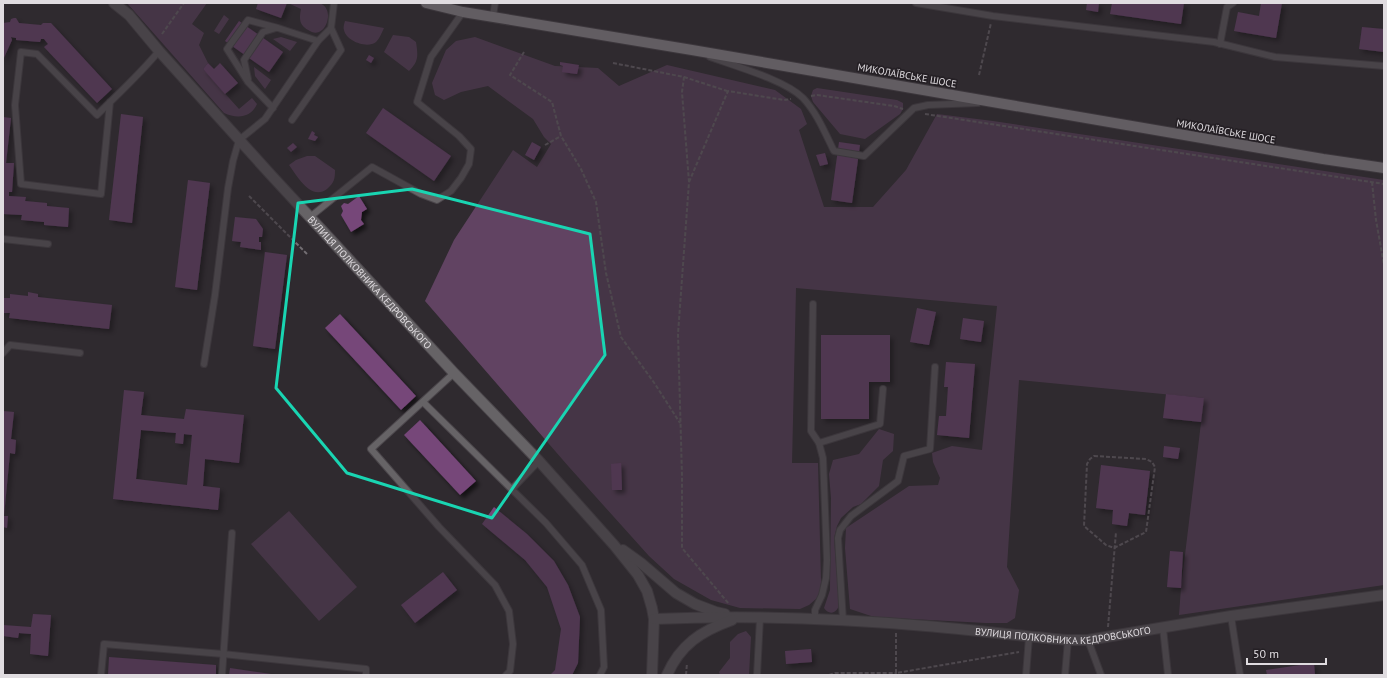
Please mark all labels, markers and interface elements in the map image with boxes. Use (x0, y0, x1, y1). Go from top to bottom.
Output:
street label: МИКОЛАЇВСЬКЕ ШОСЕ (856, 60, 957, 91)
street label: МИКОЛАЇВСЬКЕ ШОСЕ (1175, 116, 1276, 147)
street label: ВУЛИЦЯ ПОЛКОВНИКА КЕДРОВСЬКОГО (305, 213, 434, 352)
street label: ВУЛИЦЯ ПОЛКОВНИКА КЕДРОВСЬКОГО (974, 624, 1152, 647)
scale bar (1247, 640, 1326, 666)
text: 50 m (1253, 646, 1279, 661)

